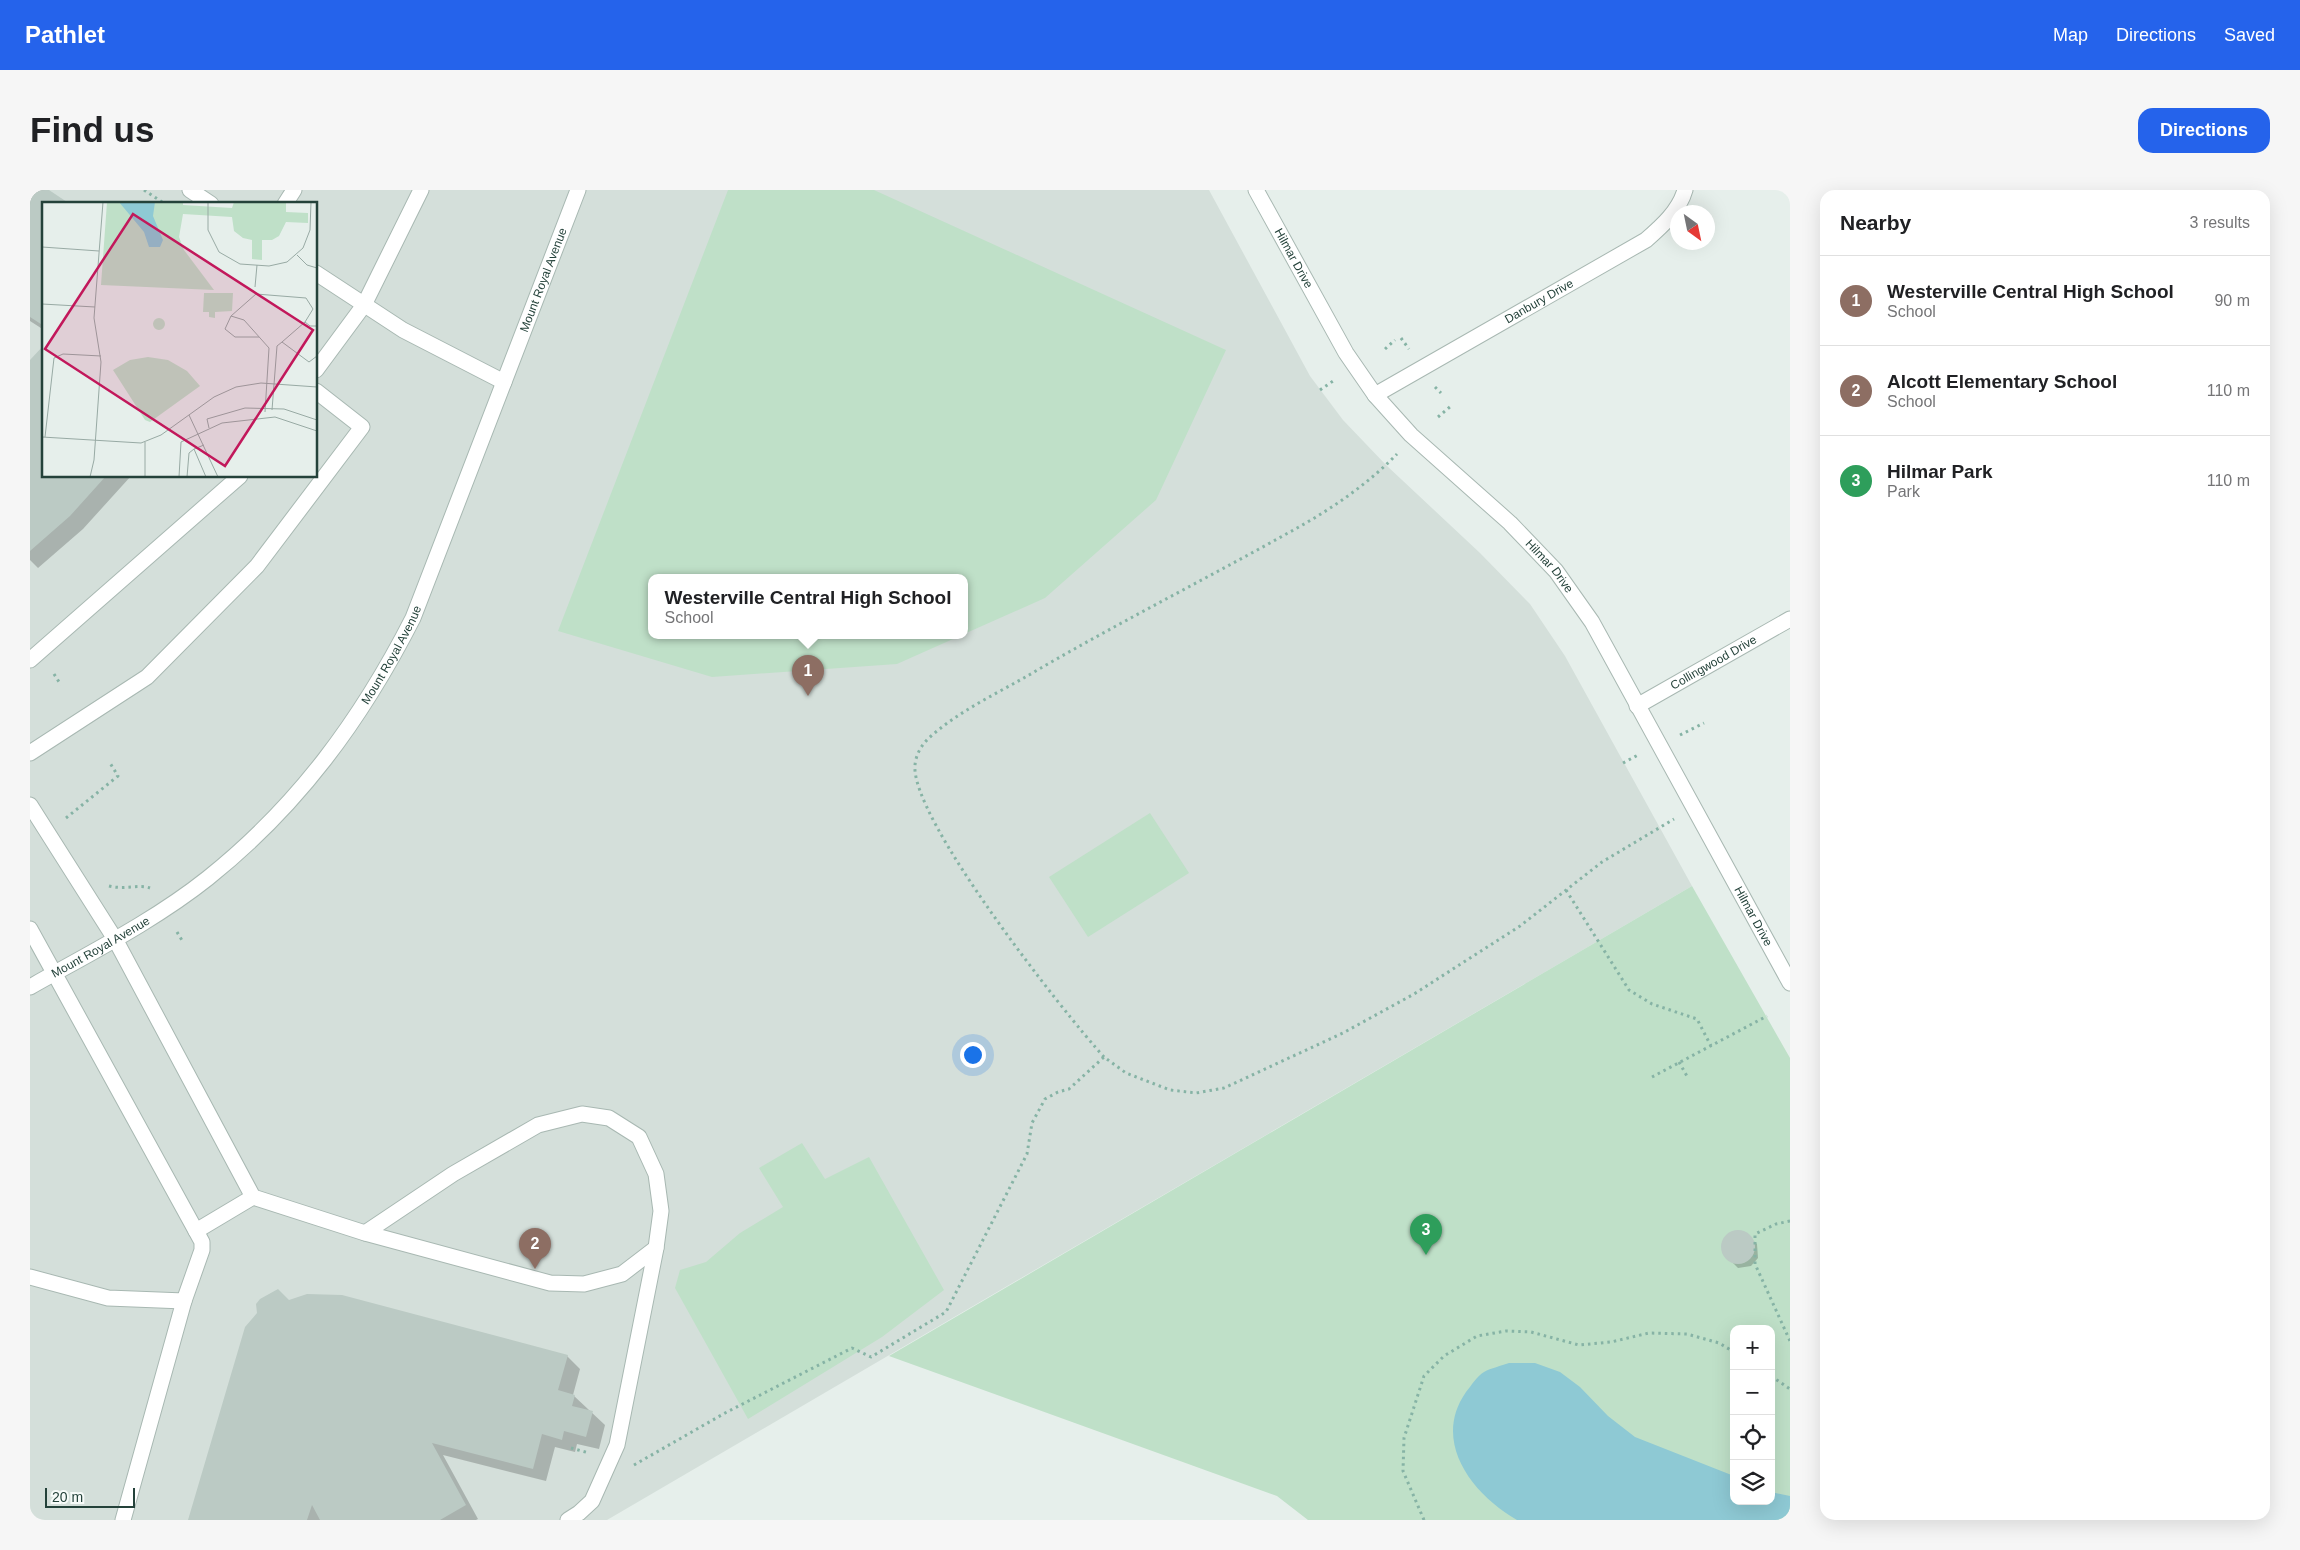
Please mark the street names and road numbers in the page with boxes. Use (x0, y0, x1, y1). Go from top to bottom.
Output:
street label: Mount Royal Avenue (517, 225, 570, 334)
street label: Hilmar Drive (1272, 226, 1316, 291)
street label: Danbury Drive (1502, 276, 1576, 326)
street label: Hilmar Drive (1523, 537, 1576, 596)
street label: Mount Royal Avenue (358, 603, 424, 707)
street label: Collingwood Drive (1668, 632, 1759, 693)
street label: Hilmar Drive (1731, 884, 1776, 949)
street label: Mount Royal Avenue (49, 913, 152, 981)

